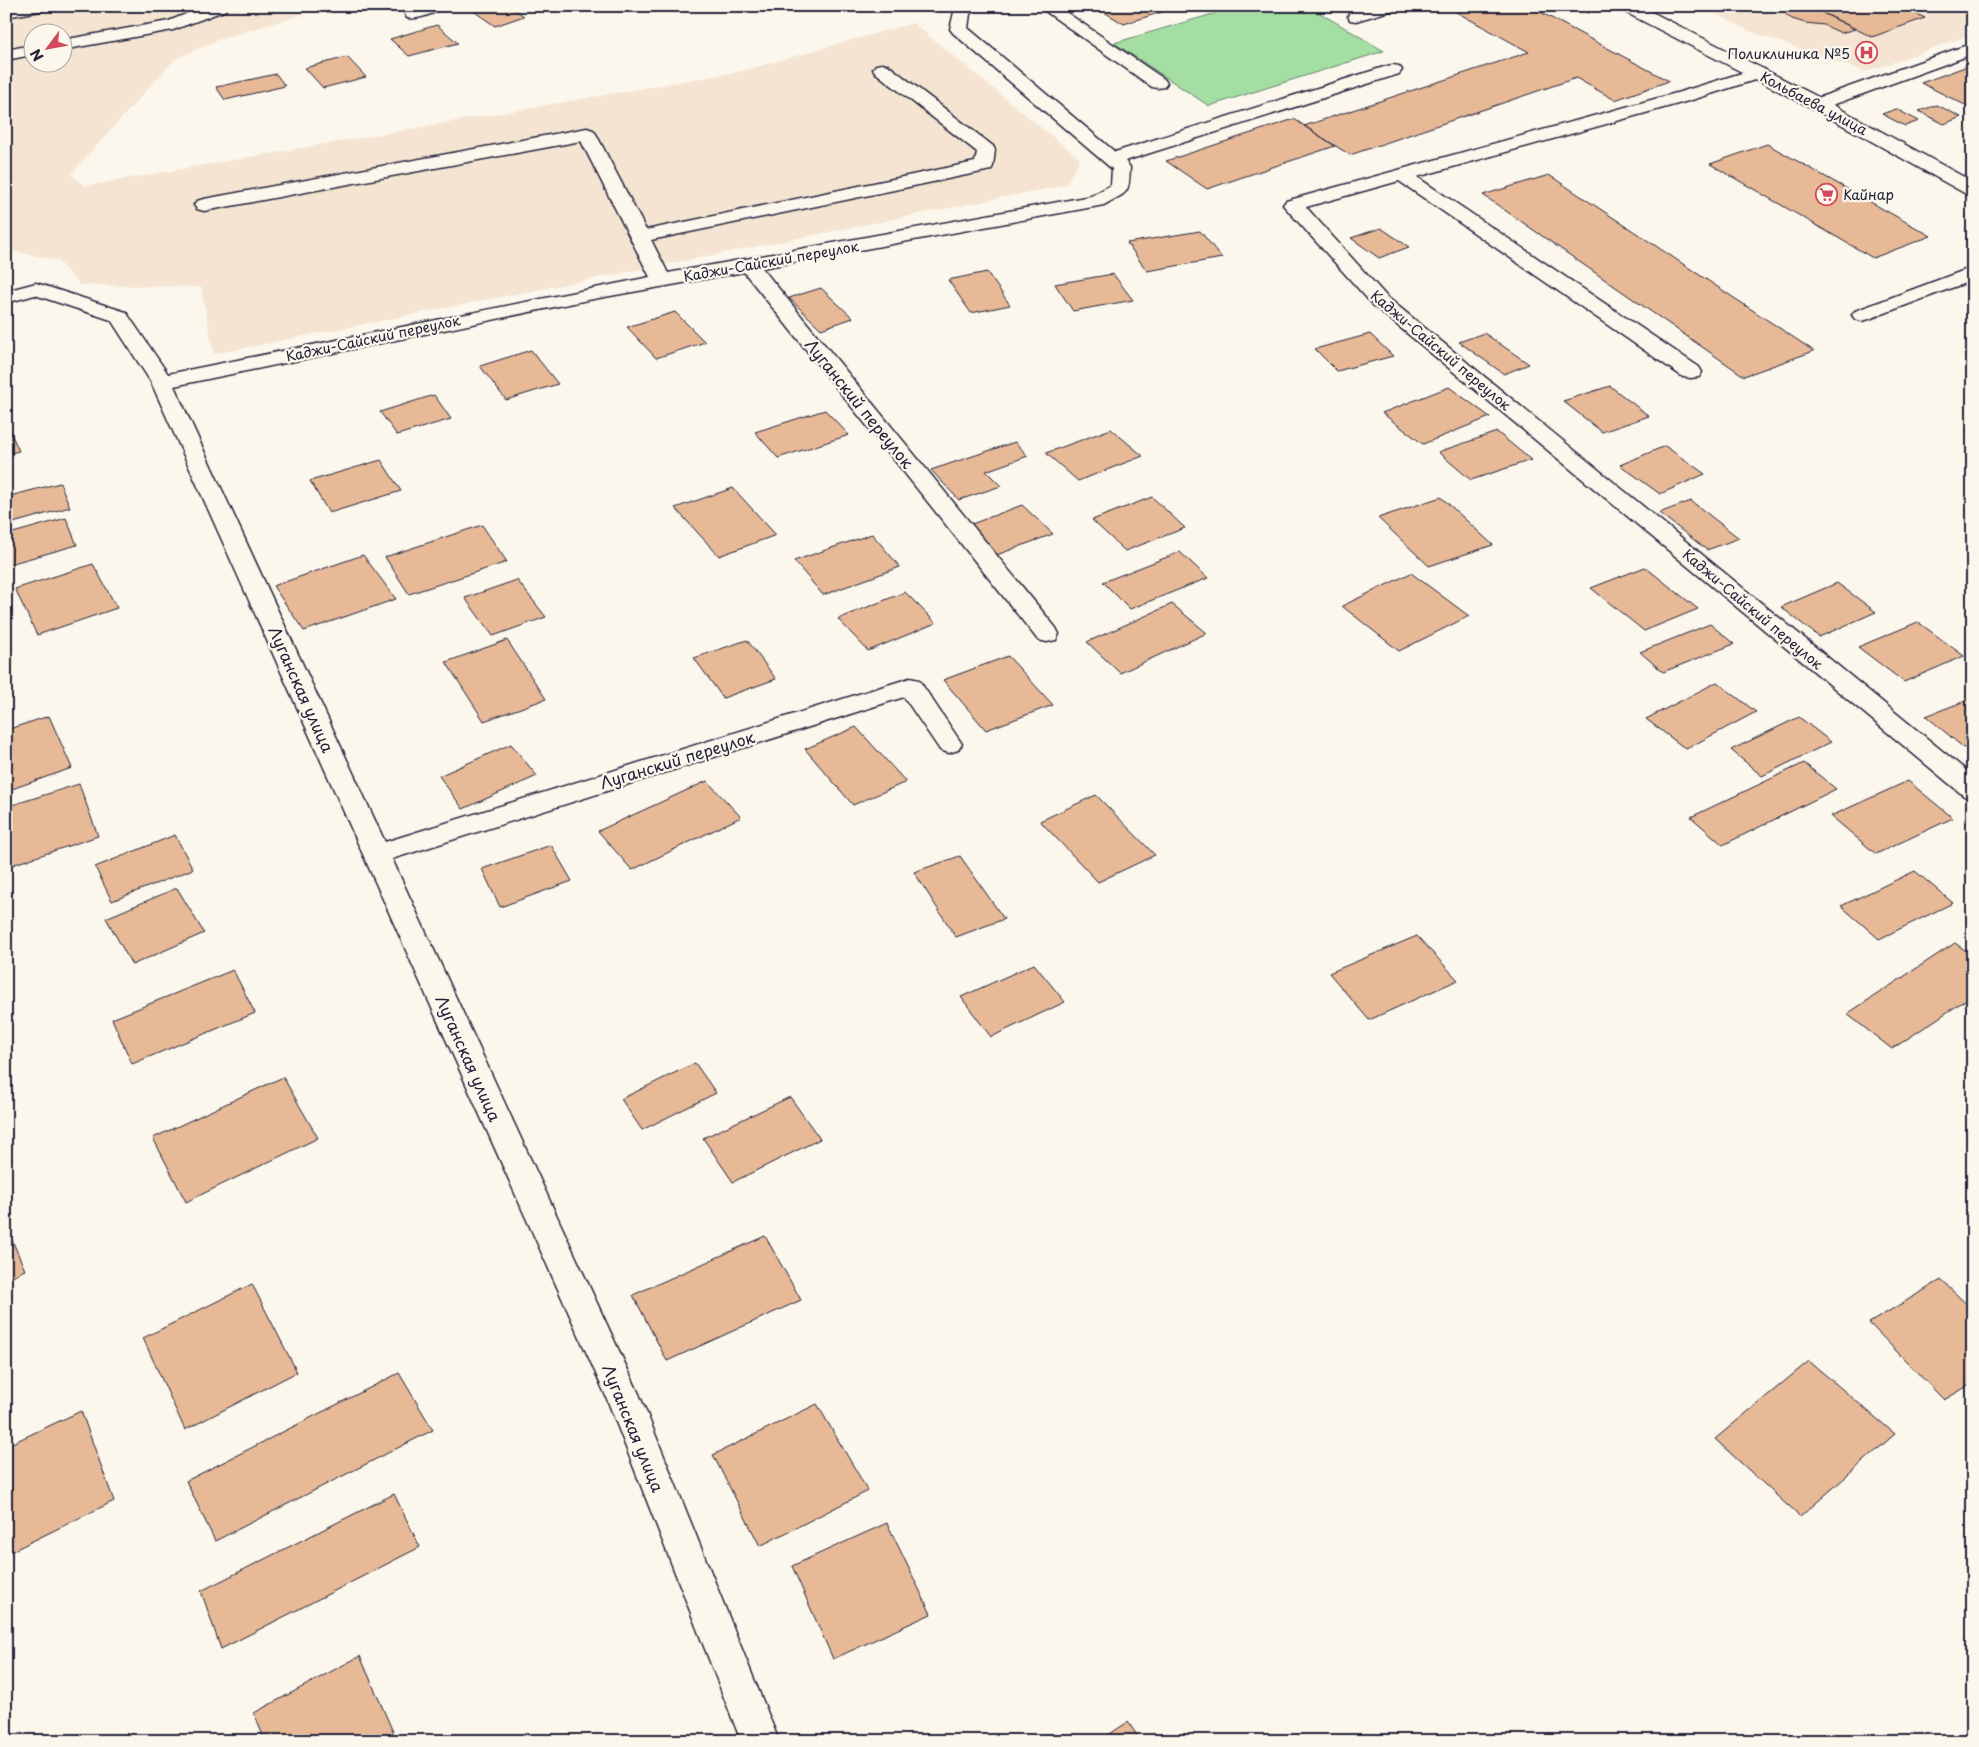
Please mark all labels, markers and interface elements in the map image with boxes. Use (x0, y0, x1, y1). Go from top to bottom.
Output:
north arrow (22, 22, 72, 72)
hospital icon: Поликлиника №5 (1854, 41, 1878, 65)
place label: Поликлиника №5 (1727, 43, 1850, 64)
text: N (25, 45, 48, 65)
street label: Кольбаева улица (1757, 66, 1871, 140)
supermarket icon: Кайнар (1815, 182, 1839, 206)
place label: Кайнар (1843, 184, 1894, 205)
street label: Каджи-Сайский переулок (682, 235, 861, 287)
street label: Каджи-Сайский переулок (1366, 285, 1516, 416)
street label: Каджи-Сайский переулок (284, 309, 463, 367)
street label: Луганский переулок (800, 333, 920, 473)
street label: Каджи-Сайский переулок (1678, 544, 1828, 675)
street label: Луганская улица (263, 622, 341, 756)
street label: Луганский переулок (597, 724, 758, 794)
street label: Луганская улица (430, 991, 508, 1125)
street label: Луганская улица (597, 1360, 671, 1496)

